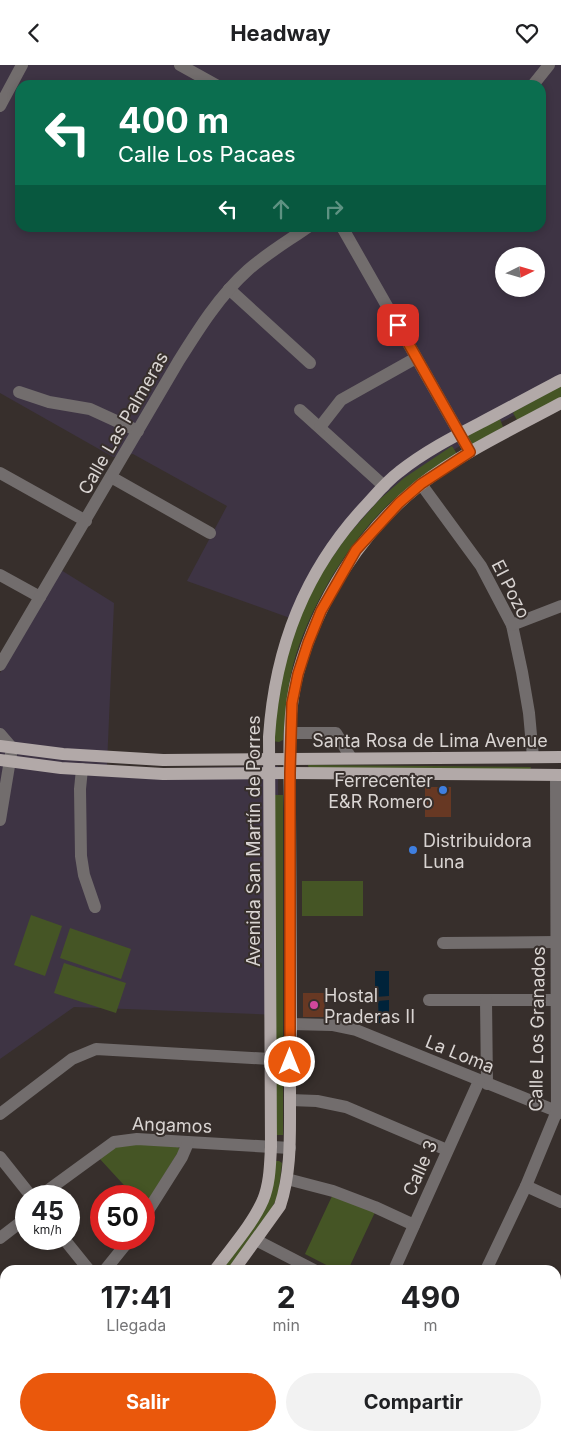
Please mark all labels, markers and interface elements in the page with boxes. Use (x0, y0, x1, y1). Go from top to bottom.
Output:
icon: back (20, 19, 48, 47)
icon: heart (513, 19, 541, 47)
text: Headway (230, 20, 331, 46)
text: 400 m (118, 99, 229, 141)
icon: left (35, 100, 100, 165)
text: Calle Los Pacaes (118, 141, 296, 167)
icon: left (214, 195, 242, 223)
icon: ahead (267, 195, 295, 223)
icon: right (320, 195, 348, 223)
north arrow (495, 247, 545, 297)
map controls (495, 247, 545, 297)
pin (377, 304, 419, 346)
icon: arrive (384, 311, 412, 339)
street label: Calle Las Palmeras (74, 348, 172, 498)
street label: El Pozo (487, 556, 535, 622)
street label: Avenida San Martín de Porres (243, 715, 264, 967)
street label: Santa Rosa de Lima Avenue (312, 730, 548, 751)
place label: Ferrecenter E&R Romero (328, 770, 433, 812)
marker: Ferrecenter E&R Romero (437, 784, 449, 796)
place label: Distribuidora Luna (423, 830, 532, 872)
marker: Distribuidora Luna (407, 844, 419, 856)
street label: Calle Los Granados (525, 946, 549, 1112)
place label: Hostal Praderas II (324, 985, 415, 1027)
marker: Hostal Praderas II (308, 999, 320, 1011)
street label: La Loma (423, 1031, 497, 1077)
position arrow (263, 1035, 315, 1087)
street label: Angamos (132, 1113, 212, 1137)
street label: Calle 3 (398, 1137, 442, 1199)
speed limit sign: 50 (90, 1185, 155, 1250)
text: 45 (31, 1196, 64, 1226)
text: km/h (33, 1222, 62, 1237)
text: 17:41 (101, 1279, 172, 1315)
text: 2 (277, 1279, 296, 1315)
text: 490 (400, 1279, 460, 1315)
text: Llegada (106, 1315, 166, 1335)
text: min (273, 1315, 300, 1335)
text: m (423, 1315, 437, 1335)
button: Salir (20, 1373, 276, 1431)
button: Compartir (286, 1373, 541, 1431)

